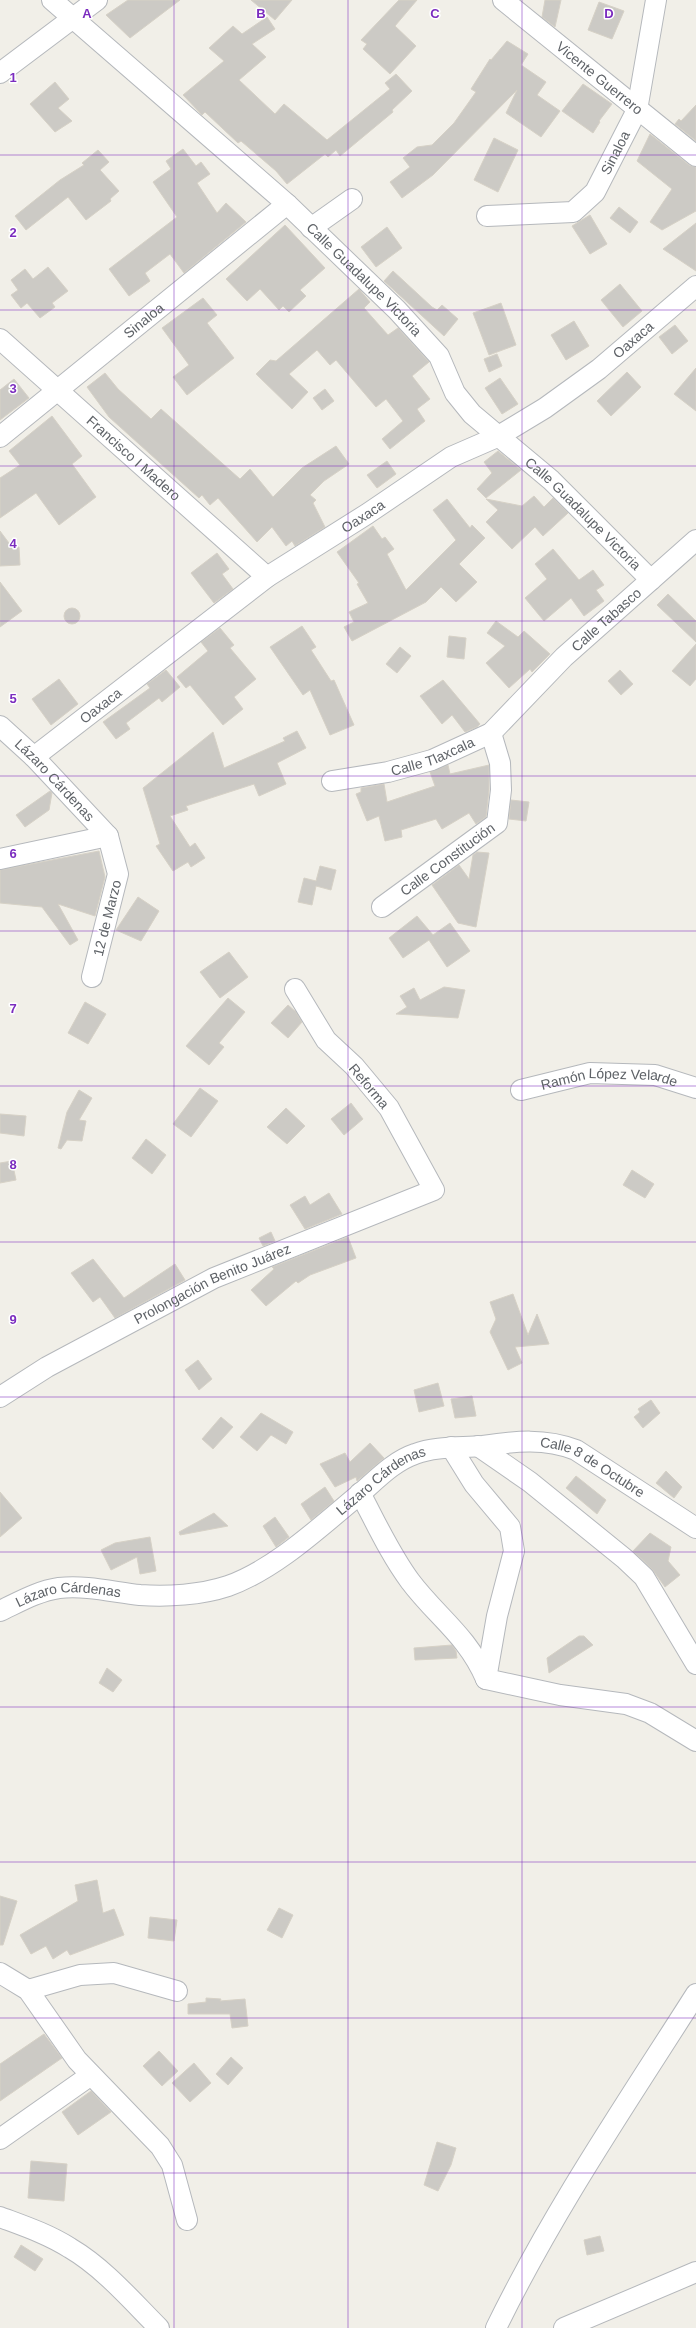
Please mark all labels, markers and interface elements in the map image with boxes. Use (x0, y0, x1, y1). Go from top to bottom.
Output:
text: A (82, 6, 92, 21)
text: B (256, 6, 266, 21)
text: C (430, 6, 440, 21)
text: D (604, 6, 614, 21)
street label: Vicente Guerrero (553, 38, 646, 118)
text: 1 (9, 70, 17, 85)
street label: Sinaloa (597, 128, 633, 177)
street label: Calle Guadalupe Victoria (303, 219, 425, 340)
text: 2 (9, 225, 17, 240)
street label: Sinaloa (120, 299, 167, 341)
street label: Oaxaca (610, 318, 657, 362)
text: 3 (9, 381, 17, 396)
street label: Francisco I Madero (84, 412, 184, 504)
street label: Calle Guadalupe Victoria (522, 454, 644, 573)
street label: Oaxaca (338, 496, 388, 536)
text: 4 (9, 536, 17, 551)
street label: Calle Tabasco (568, 584, 645, 655)
street label: Oaxaca (76, 684, 125, 727)
text: 5 (9, 691, 17, 706)
street label: Calle Tlaxcala (389, 734, 477, 779)
street label: Lázaro Cárdenas (12, 736, 98, 824)
street label: Calle Constitución (397, 819, 498, 899)
text: 6 (9, 846, 17, 861)
street label: 12 de Marzo (90, 878, 124, 958)
text: 7 (9, 1001, 17, 1016)
street label: Reforma (346, 1060, 393, 1112)
street label: Ramón López Velarde (539, 1065, 680, 1093)
text: 8 (9, 1157, 17, 1172)
street label: Prolongación Benito Juárez (131, 1240, 293, 1327)
text: 9 (9, 1312, 17, 1327)
street label: Calle 8 de Octubre (539, 1434, 648, 1501)
street label: Lázaro Cárdenas (333, 1443, 427, 1518)
street label: Lázaro Cárdenas (13, 1579, 122, 1610)

